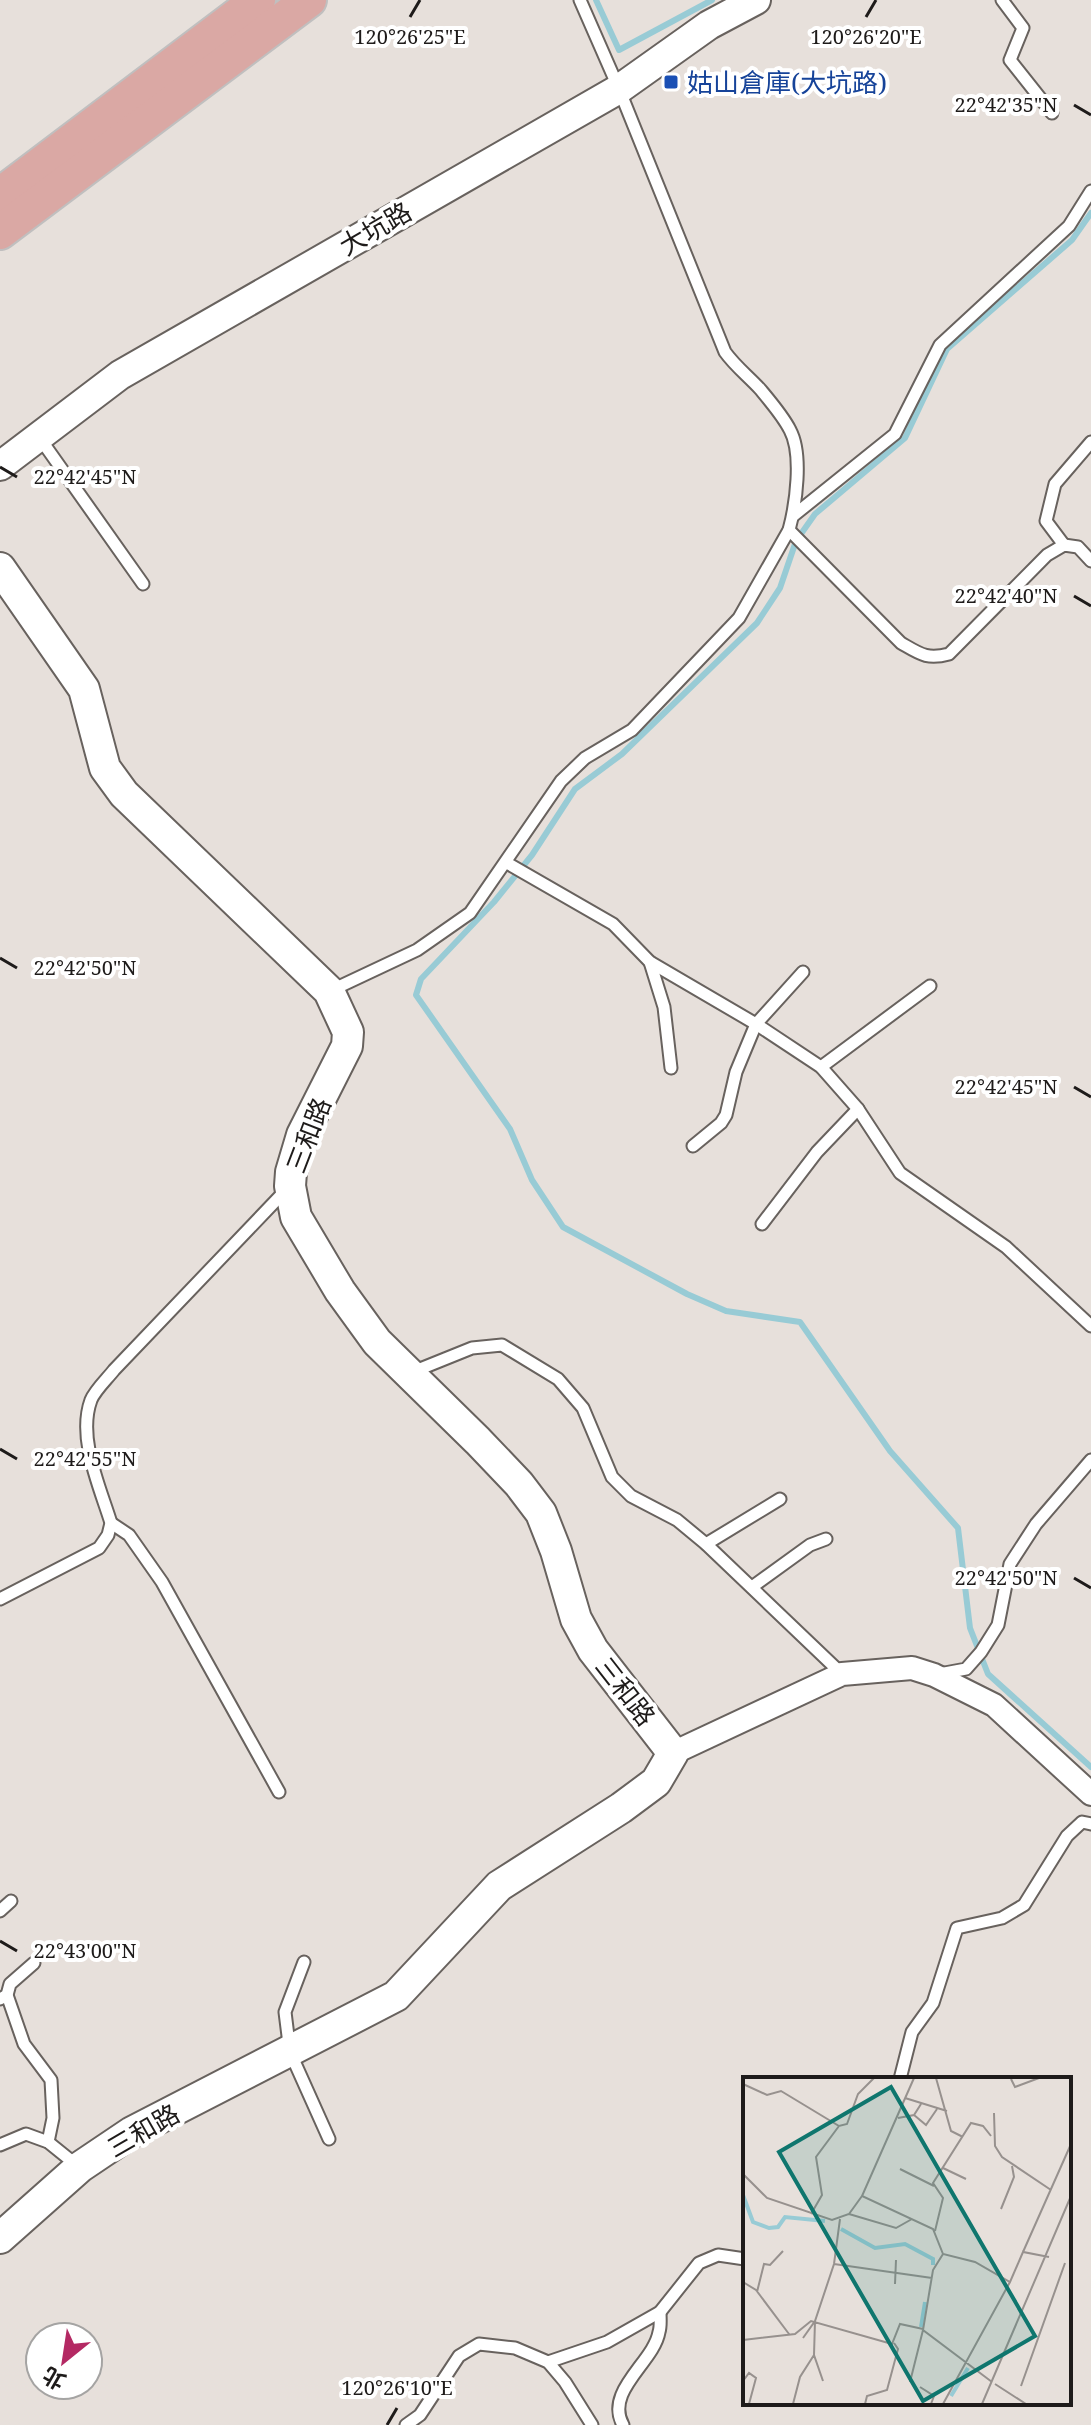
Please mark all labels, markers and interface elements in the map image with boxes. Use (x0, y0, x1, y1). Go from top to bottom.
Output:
text: 120°26'25"E (354, 23, 466, 50)
text: 120°26'20"E (810, 23, 922, 50)
place label: 姑山倉庫(大坑路) (687, 64, 887, 100)
marker: 姑山倉庫(大坑路) (662, 73, 680, 91)
text: 22°42'35"N (955, 91, 1057, 118)
street label: 大坑路 (332, 193, 418, 263)
text: 22°42'45"N (34, 463, 136, 490)
text: 22°42'40"N (955, 582, 1057, 609)
text: 22°42'50"N (34, 954, 136, 981)
text: 22°42'45"N (955, 1073, 1057, 1100)
street label: 三和路 (277, 1092, 339, 1178)
text: 22°42'55"N (34, 1445, 136, 1472)
text: 22°42'50"N (955, 1564, 1057, 1591)
street label: 三和路 (588, 1649, 664, 1733)
text: 22°43'00"N (34, 1937, 136, 1964)
inset map (743, 2077, 1071, 2405)
street label: 三和路 (100, 2095, 186, 2165)
north arrow (24, 2321, 104, 2401)
text: 北 (36, 2361, 71, 2398)
text: 120°26'10"E (341, 2374, 453, 2401)

